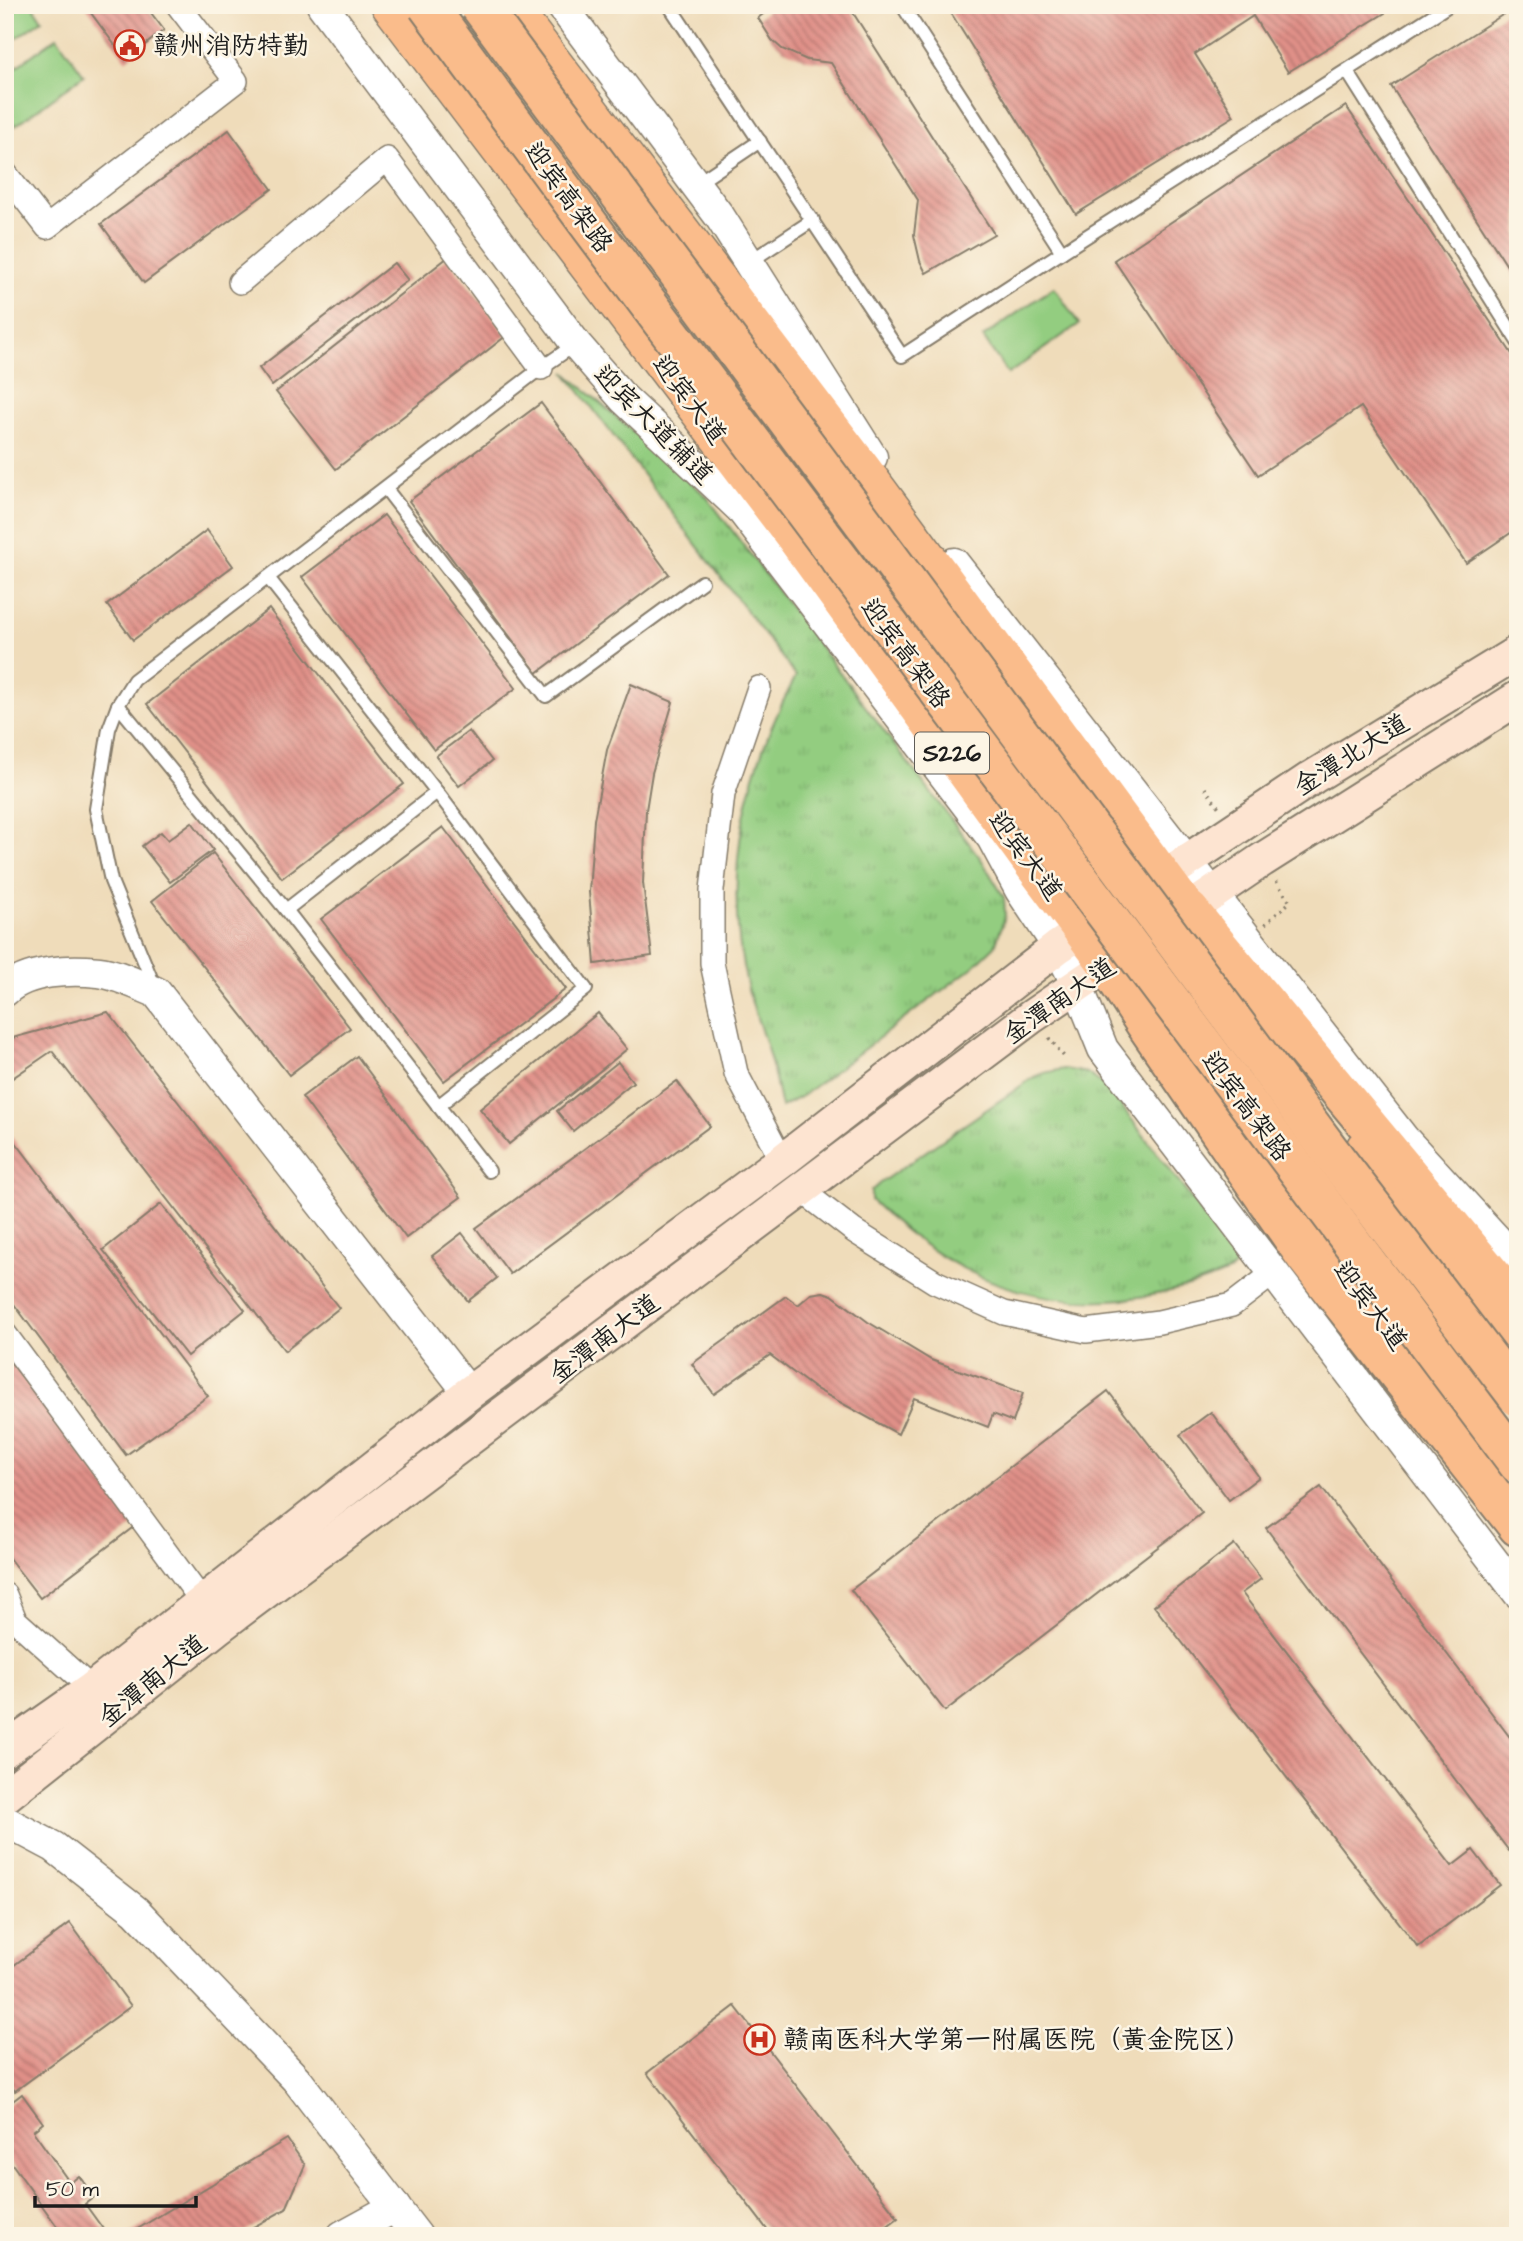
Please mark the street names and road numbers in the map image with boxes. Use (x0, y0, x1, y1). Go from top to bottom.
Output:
street label: 迎宾高架路 (515, 134, 621, 261)
street label: 迎宾大道 (644, 347, 735, 452)
street label: 迎宾大道辅道 (585, 357, 721, 493)
street label: 迎宾高架路 (852, 591, 959, 716)
street label: 金潭北大道 (1287, 705, 1416, 805)
road number: S226 (915, 732, 989, 774)
street label: 迎宾大道 (980, 803, 1071, 908)
street label: 金潭南大道 (996, 949, 1123, 1053)
street label: 迎宾高架路 (1193, 1044, 1300, 1169)
street label: 迎宾大道 (1325, 1253, 1416, 1358)
street label: 金潭南大道 (542, 1285, 667, 1392)
street label: 金潭南大道 (91, 1626, 214, 1736)

